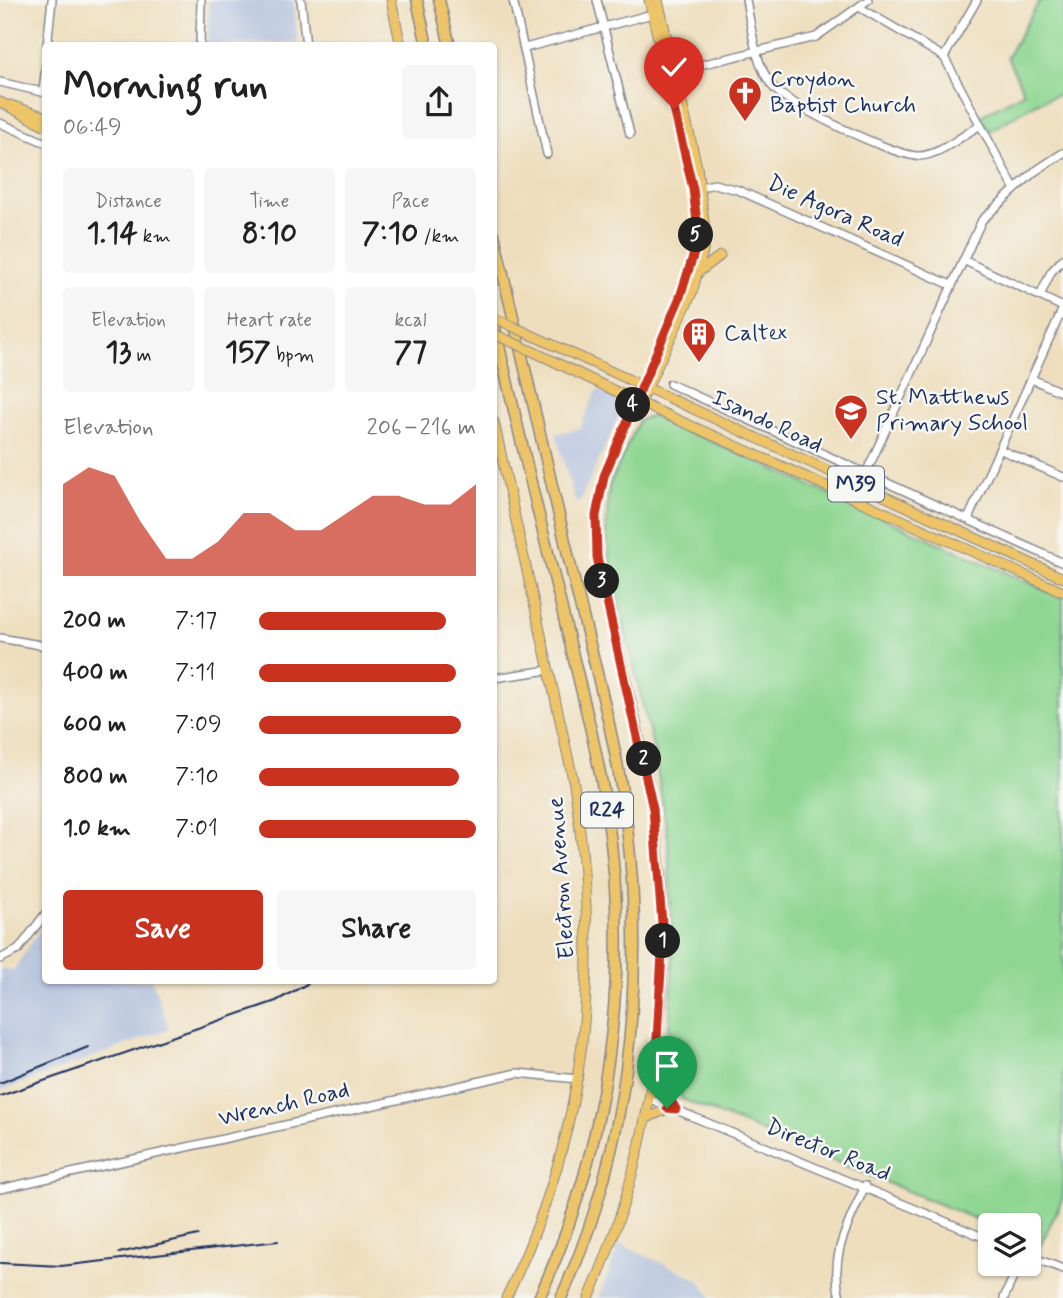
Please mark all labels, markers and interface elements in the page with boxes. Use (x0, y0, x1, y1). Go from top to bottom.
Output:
pin (644, 37, 704, 109)
icon: check (655, 48, 693, 86)
text: Morning run (63, 62, 268, 111)
button: share (402, 65, 476, 139)
place label: Croydon Baptist Church (770, 65, 916, 121)
church icon: Croydon Baptist Church (726, 74, 764, 123)
text: 06:49 (63, 113, 122, 143)
street label: Die Agora Road (762, 169, 908, 255)
text: Distance (95, 189, 162, 214)
text: Time (250, 189, 289, 214)
text: Pace (392, 189, 429, 214)
text: 1.14 (86, 214, 138, 253)
text: 8:10 (242, 214, 297, 253)
text: 7:10 (362, 214, 418, 253)
pin: 5 (678, 218, 714, 252)
text: 5 (690, 222, 701, 247)
text: km (138, 224, 171, 249)
text: /km (418, 224, 459, 249)
text: Elevation (91, 308, 166, 333)
text: Heart rate (227, 308, 312, 333)
text: kcal (395, 308, 426, 333)
building icon: Caltex (680, 315, 718, 364)
place label: Caltex (724, 319, 788, 349)
text: 13 (105, 333, 131, 372)
text: 157 (225, 333, 271, 372)
text: 77 (394, 333, 427, 372)
text: m (131, 343, 152, 368)
text: bpm (271, 343, 314, 368)
street label: Isando Road (707, 383, 827, 461)
place label: St. Matthews Primary School (876, 383, 1028, 439)
pin: 4 (616, 388, 650, 422)
text: 4 (627, 392, 638, 417)
school or university icon: St. Matthews Primary School (832, 392, 870, 441)
text: Elevation (63, 413, 154, 443)
text: 206–216 m (367, 413, 476, 443)
road number: M39 (828, 466, 884, 502)
pin: 3 (584, 564, 620, 598)
text: 3 (597, 568, 606, 593)
text: 200 m (63, 606, 126, 636)
text: 7:17 (175, 606, 217, 636)
text: 400 m (63, 658, 128, 688)
text: 7:11 (175, 658, 215, 688)
text: 600 m (63, 710, 126, 740)
text: 7:09 (175, 710, 222, 740)
pin: 2 (626, 742, 662, 776)
text: 2 (639, 746, 648, 771)
text: 800 m (63, 762, 127, 792)
text: 7:10 (175, 762, 219, 792)
road number: R24 (581, 792, 633, 828)
street label: Electron Avenue (541, 796, 583, 960)
text: 1.0 km (63, 814, 131, 844)
text: 7:01 (175, 814, 218, 844)
button: Save (63, 890, 263, 970)
button: Share (277, 890, 476, 970)
pin: 1 (646, 923, 680, 958)
text: 1 (658, 928, 667, 953)
pin (637, 1036, 697, 1108)
icon: arrive (648, 1047, 686, 1085)
street label: Wrench Road (216, 1075, 352, 1135)
street label: Director Road (761, 1112, 895, 1190)
map controls (978, 1213, 1041, 1276)
button: layers (978, 1213, 1041, 1276)

